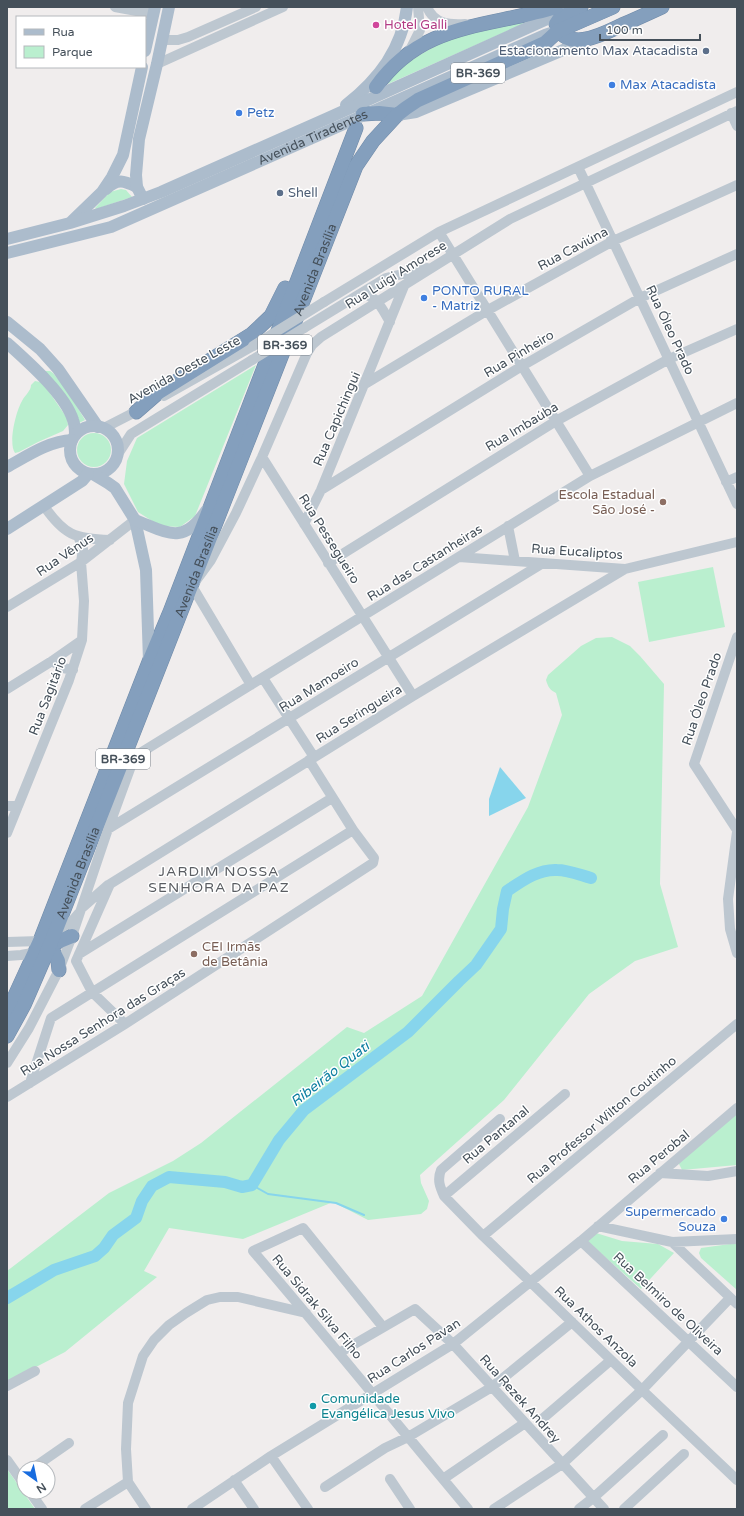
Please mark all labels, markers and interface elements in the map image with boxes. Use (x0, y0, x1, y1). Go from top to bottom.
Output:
legend (16, 16, 146, 68)
scale bar (600, 16, 700, 42)
place label: Hotel Galli (384, 17, 447, 33)
marker: Hotel Galli (371, 20, 381, 30)
text: 100 m (606, 23, 643, 37)
text: Rua (52, 25, 75, 39)
place label: Estacionamento Max Atacadista (499, 43, 698, 59)
text: Parque (52, 45, 93, 59)
marker: Estacionamento Max Atacadista (701, 46, 711, 56)
road number: BR-369 (451, 63, 505, 83)
place label: Max Atacadista (620, 77, 716, 93)
marker: Max Atacadista (607, 80, 617, 90)
place label: Petz (247, 105, 274, 121)
street label: Avenida Tiradentes (255, 106, 370, 169)
marker: Petz (234, 108, 244, 118)
place label: Shell (288, 185, 318, 201)
marker: Shell (275, 188, 285, 198)
street label: Avenida Brasília (290, 221, 341, 318)
street label: Rua Caviúna (535, 224, 611, 274)
street label: Rua Luigi Amorese (342, 237, 450, 313)
place label: PONTO RURAL - Matriz (432, 283, 529, 314)
street label: Rua Óleo Prado (642, 283, 698, 378)
marker: PONTO RURAL - Matriz (419, 293, 429, 303)
street label: Rua Pinheiro (481, 327, 557, 381)
street label: Avenida Oeste Leste (125, 332, 243, 408)
road number: BR-369 (258, 335, 312, 355)
street label: Rua Capichingui (310, 369, 364, 469)
street label: Rua Imbaúba (483, 399, 561, 455)
place label: Escola Estadual São José - (559, 487, 655, 518)
street label: Rua Pessegueiro (295, 491, 363, 587)
marker: Escola Estadual São José - (658, 497, 668, 507)
street label: Rua das Castanheiras (364, 521, 486, 605)
street label: Avenida Brasília (171, 523, 222, 620)
street label: Rua Vênus (33, 530, 97, 580)
street label: Rua Eucaliptos (531, 541, 623, 563)
street label: Rua Óleo Prado (679, 650, 725, 748)
street label: Rua Sagitário (26, 654, 70, 738)
street label: Rua Mamoeiro (276, 654, 362, 716)
street label: Rua Seringueira (313, 681, 405, 747)
road number: BR-369 (96, 749, 150, 769)
street label: Avenida Brasília (53, 825, 104, 922)
district label: JARDIM NOSSA SENHORA DA PAZ (148, 863, 290, 896)
place label: CEI Irmãs de Betânia (202, 939, 268, 970)
marker: CEI Irmãs de Betânia (189, 949, 199, 959)
street label: Rua Nossa Senhora das Graças (17, 964, 189, 1080)
water label: Ribeirão Quati (287, 1037, 374, 1110)
street label: Rua Professor Wilton Coutinho (524, 1053, 680, 1187)
street label: Rua Pantanal (459, 1102, 533, 1168)
street label: Rua Perobal (625, 1127, 693, 1187)
place label: Supermercado Souza (625, 1204, 716, 1235)
marker: Supermercado Souza (719, 1214, 729, 1224)
street label: Rua Belmiro de Oliveira (610, 1249, 726, 1359)
street label: Rua Sidrak Silva Filho (268, 1251, 366, 1363)
street label: Rua Athos Anzola (551, 1283, 641, 1371)
street label: Rua Carlos Pavan (365, 1315, 463, 1387)
street label: Rua Rezek Andrey (476, 1351, 564, 1447)
place label: Comunidade Evangélica Jesus Vivo (321, 1391, 455, 1422)
marker: Comunidade Evangélica Jesus Vivo (308, 1401, 318, 1411)
north arrow (16, 1460, 56, 1500)
text: N (34, 1480, 48, 1496)

